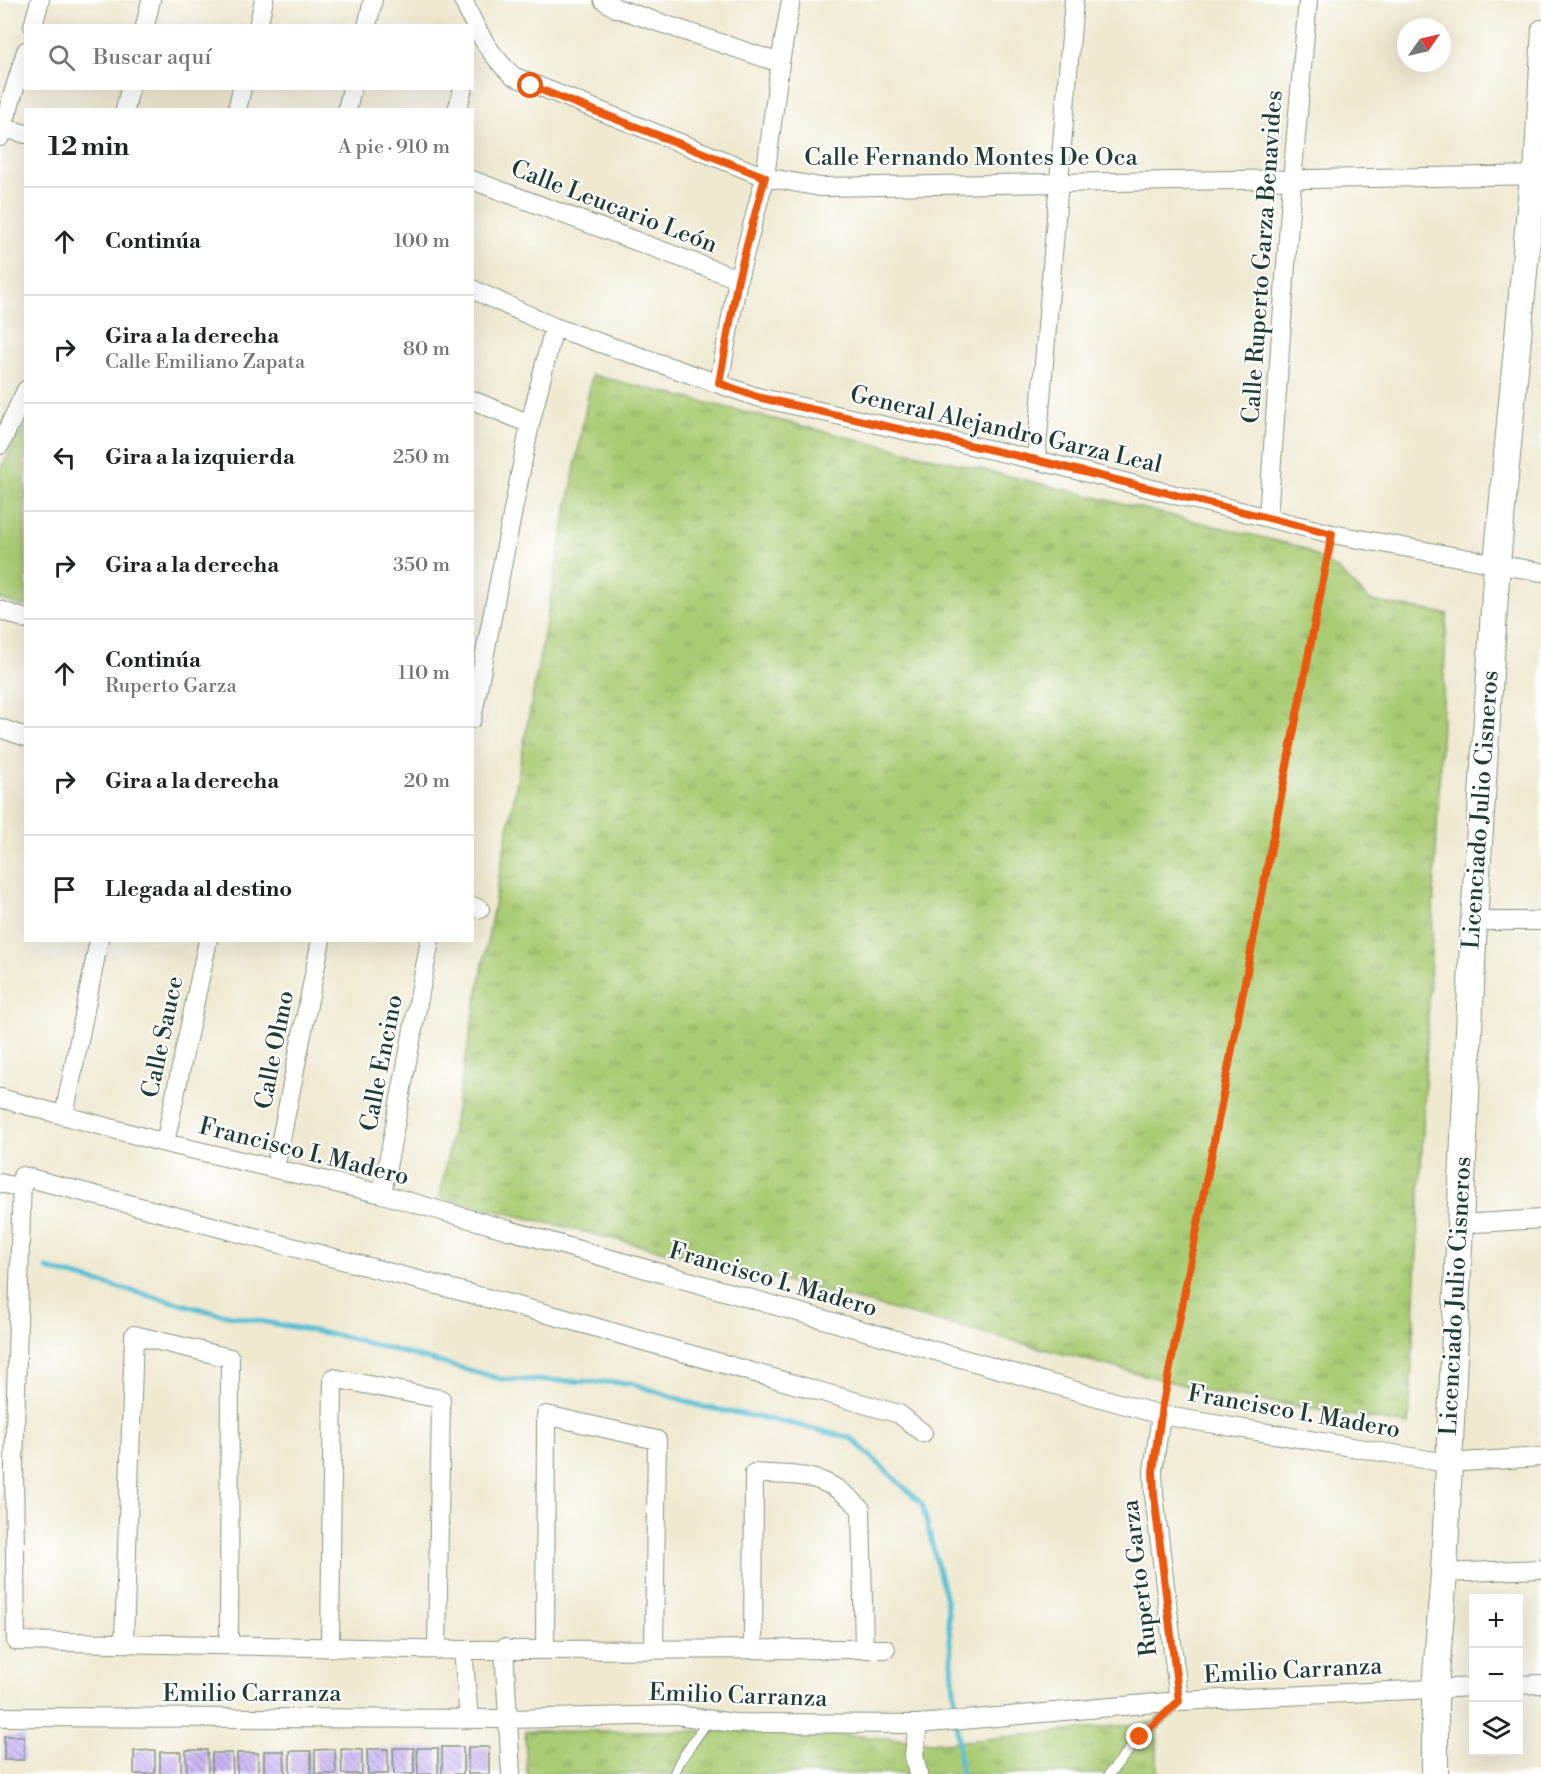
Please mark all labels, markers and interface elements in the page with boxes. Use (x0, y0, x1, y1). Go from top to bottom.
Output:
north arrow (1397, 18, 1451, 72)
search box (24, 24, 474, 90)
icon: search (45, 41, 78, 74)
text: Buscar aquí (93, 44, 211, 71)
route start (517, 72, 543, 98)
street label: Calle Ruperto Garza Benavides (1236, 89, 1290, 425)
text: 12 min (48, 131, 129, 163)
text: A pie · 910 m (338, 135, 450, 160)
street label: Calle Fernando Montes De Oca (804, 143, 1139, 173)
street label: Calle Leucario León (506, 154, 722, 260)
icon: ahead (48, 225, 81, 258)
text: Continúa (105, 228, 201, 255)
text: 100 m (394, 229, 450, 254)
text: Gira a la derecha (105, 323, 279, 350)
icon: right (48, 333, 81, 366)
text: 80 m (403, 337, 450, 362)
text: Calle Emiliano Zapata (105, 350, 305, 375)
street label: General Alejandro Garza Leal (847, 380, 1165, 480)
icon: left (48, 441, 81, 474)
text: Gira a la izquierda (105, 444, 295, 471)
text: 250 m (393, 445, 450, 470)
icon: right (48, 549, 81, 582)
text: Gira a la derecha (105, 552, 279, 579)
text: 350 m (393, 553, 450, 578)
text: Continúa (105, 647, 201, 674)
icon: ahead (48, 657, 81, 690)
text: 110 m (398, 661, 450, 686)
street label: Licenciado Julio Cisneros (1456, 670, 1506, 950)
text: Ruperto Garza (105, 674, 237, 699)
icon: right (48, 765, 81, 798)
text: Gira a la derecha (105, 768, 279, 795)
text: 20 m (404, 769, 450, 794)
icon: arrive (48, 873, 81, 906)
text: Llegada al destino (105, 876, 292, 903)
street label: Calle Sauce (135, 973, 191, 1101)
street label: Calle Olmo (249, 988, 301, 1112)
street label: Calle Encino (354, 992, 410, 1134)
street label: Francisco I. Madero (196, 1111, 412, 1193)
street label: Licenciado Julio Cisneros (1434, 1156, 1478, 1436)
street label: Francisco I. Madero (665, 1236, 881, 1324)
street label: Francisco I. Madero (1185, 1379, 1403, 1445)
street label: Ruperto Garza (1115, 1497, 1165, 1658)
map controls (1469, 1594, 1523, 1756)
button: + (1469, 1594, 1523, 1648)
button: − (1469, 1648, 1523, 1702)
street label: Emilio Carranza (1203, 1651, 1384, 1691)
street label: Emilio Carranza (648, 1678, 829, 1714)
street label: Emilio Carranza (163, 1679, 342, 1709)
button: layers (1469, 1702, 1523, 1756)
route end (1126, 1723, 1152, 1749)

